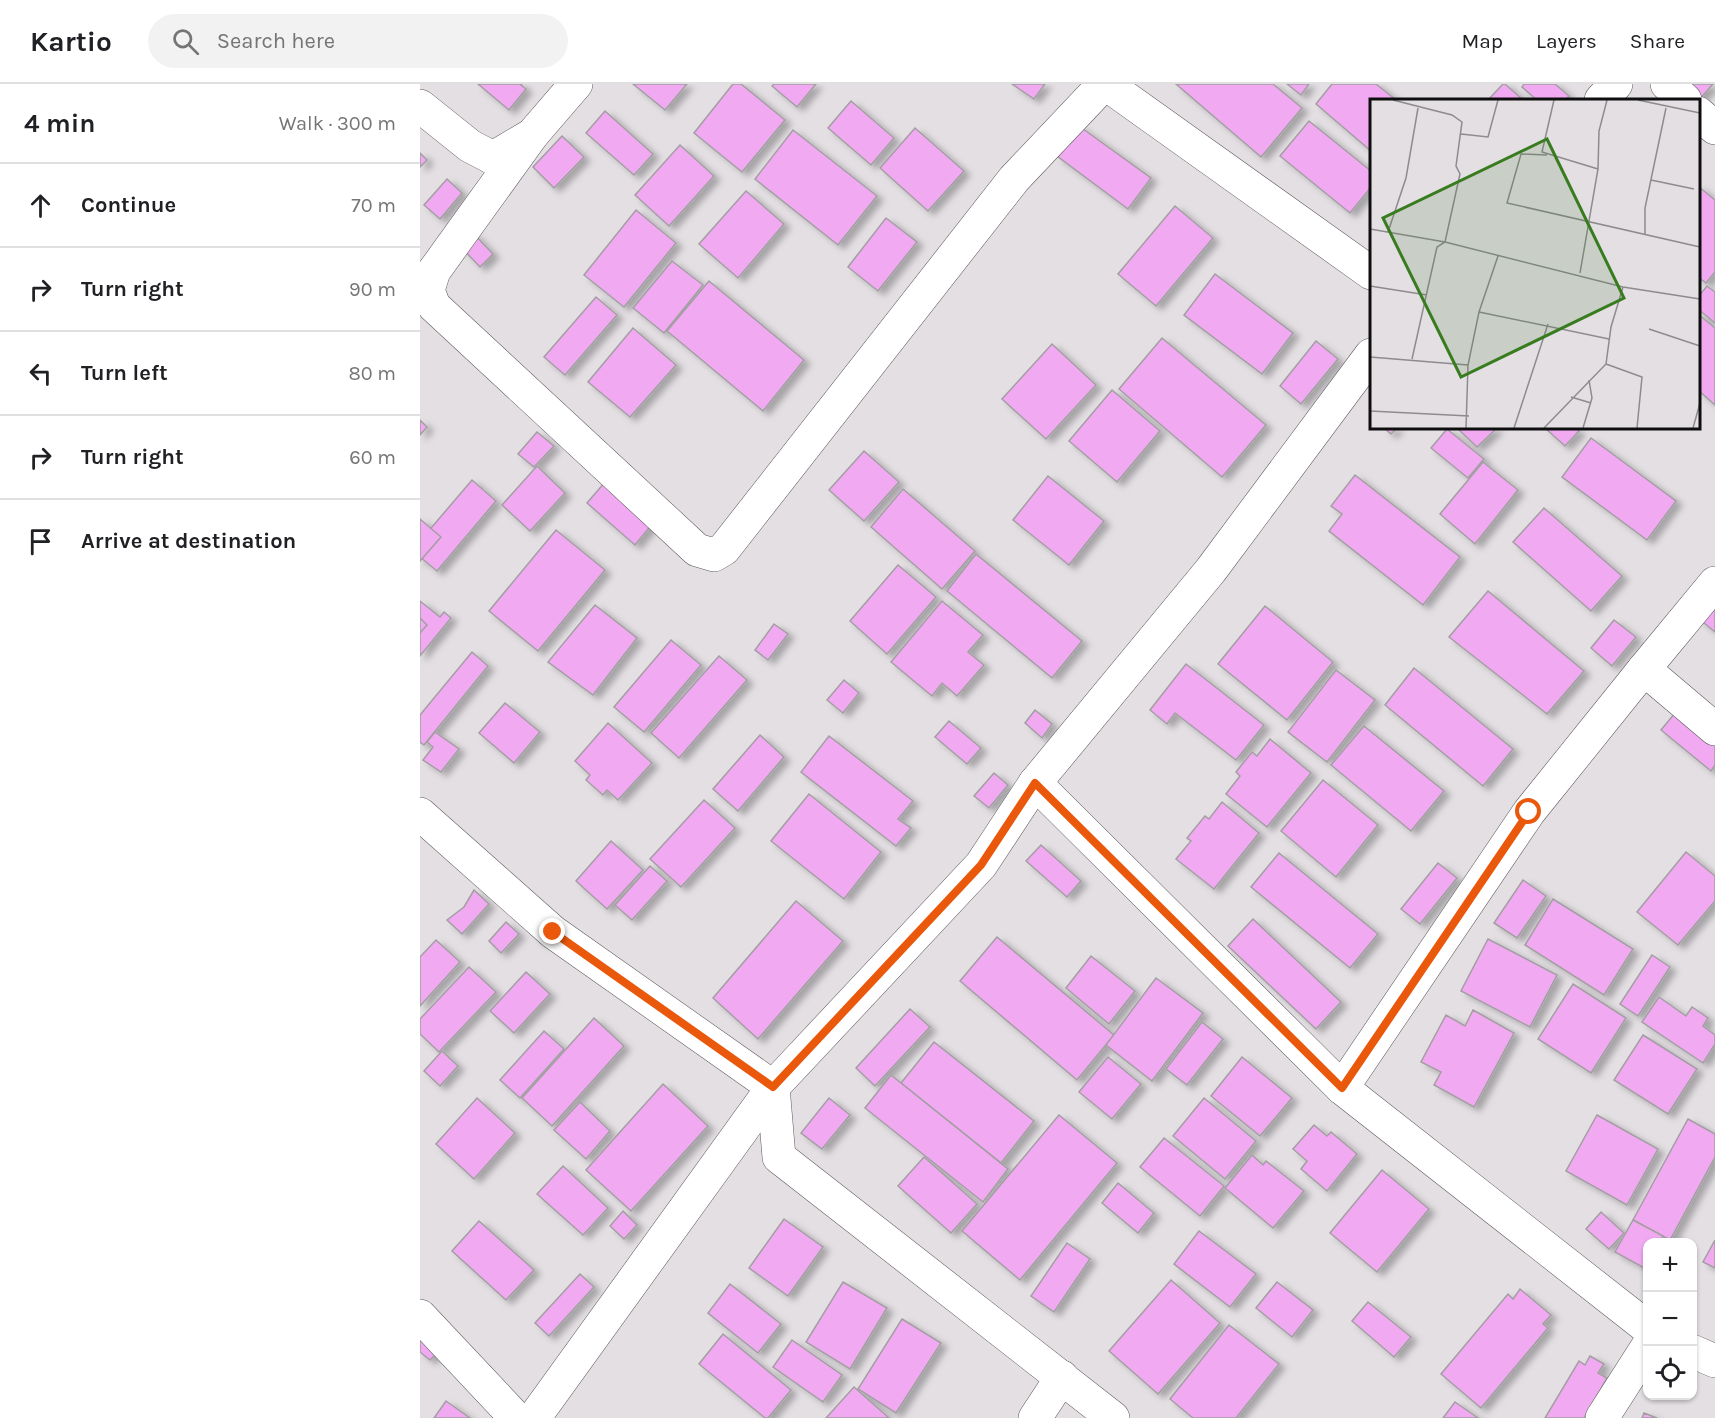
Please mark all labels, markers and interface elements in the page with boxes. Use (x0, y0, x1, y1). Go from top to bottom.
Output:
search box (148, 14, 568, 68)
text: Kartio (30, 25, 112, 58)
icon: search (169, 25, 202, 58)
text: Search here (217, 28, 335, 54)
text: Map (1461, 29, 1503, 53)
text: Layers (1536, 29, 1597, 53)
text: Share (1630, 29, 1685, 53)
inset map (1370, 99, 1700, 429)
text: 4 min (24, 108, 95, 139)
text: Walk · 300 m (279, 112, 396, 135)
icon: ahead (24, 189, 57, 222)
text: Continue (81, 192, 176, 218)
text: 70 m (351, 194, 396, 217)
icon: right (24, 273, 57, 306)
text: Turn right (81, 276, 184, 302)
text: 90 m (349, 278, 396, 301)
icon: left (24, 357, 57, 390)
text: Turn left (81, 360, 168, 386)
text: 80 m (348, 362, 396, 385)
icon: right (24, 441, 57, 474)
text: Turn right (81, 444, 184, 470)
text: 60 m (349, 446, 396, 469)
icon: arrive (24, 525, 57, 558)
text: Arrive at destination (81, 528, 296, 554)
route start (1515, 798, 1541, 824)
route end (539, 918, 565, 944)
map controls (1643, 1238, 1697, 1400)
button: + (1643, 1238, 1697, 1292)
button: − (1643, 1292, 1697, 1346)
button: locate (1643, 1346, 1697, 1400)

